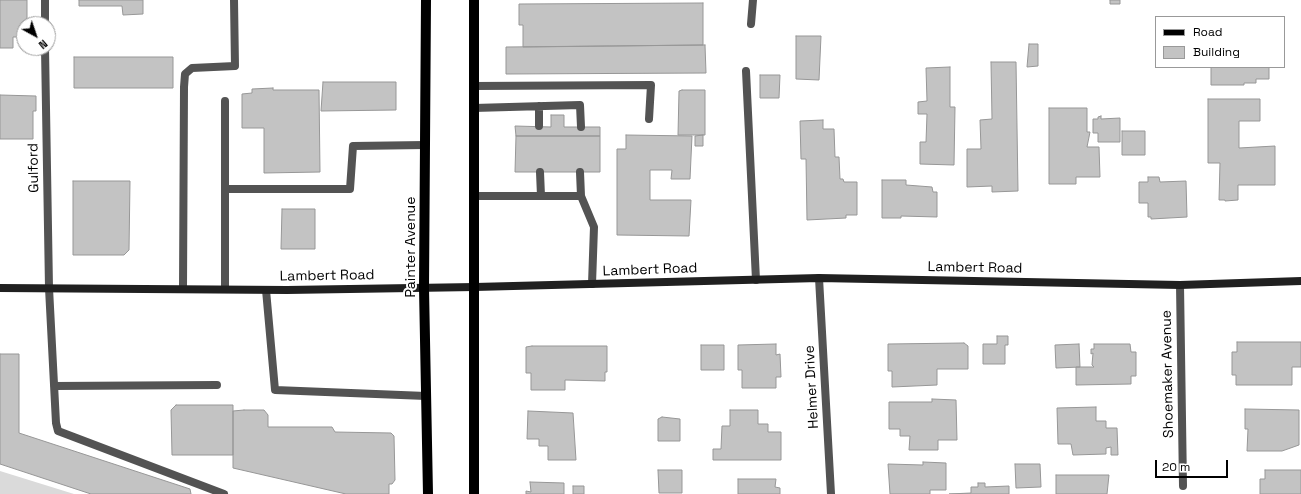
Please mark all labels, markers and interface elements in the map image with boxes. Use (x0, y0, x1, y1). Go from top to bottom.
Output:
north arrow (16, 16, 56, 56)
legend (1155, 16, 1285, 68)
text: Road (1193, 24, 1222, 40)
text: N (36, 37, 50, 52)
text: Building (1193, 44, 1240, 60)
street label: Gulford (25, 143, 43, 193)
street label: Painter Avenue (403, 197, 419, 297)
street label: Lambert Road (928, 259, 1022, 277)
street label: Lambert Road (602, 260, 698, 280)
street label: Lambert Road (280, 267, 374, 285)
street label: Shoemaker Avenue (1158, 310, 1178, 438)
street label: Helmer Drive (801, 345, 823, 429)
scale bar (1157, 452, 1230, 478)
text: 20 m (1162, 459, 1190, 475)

